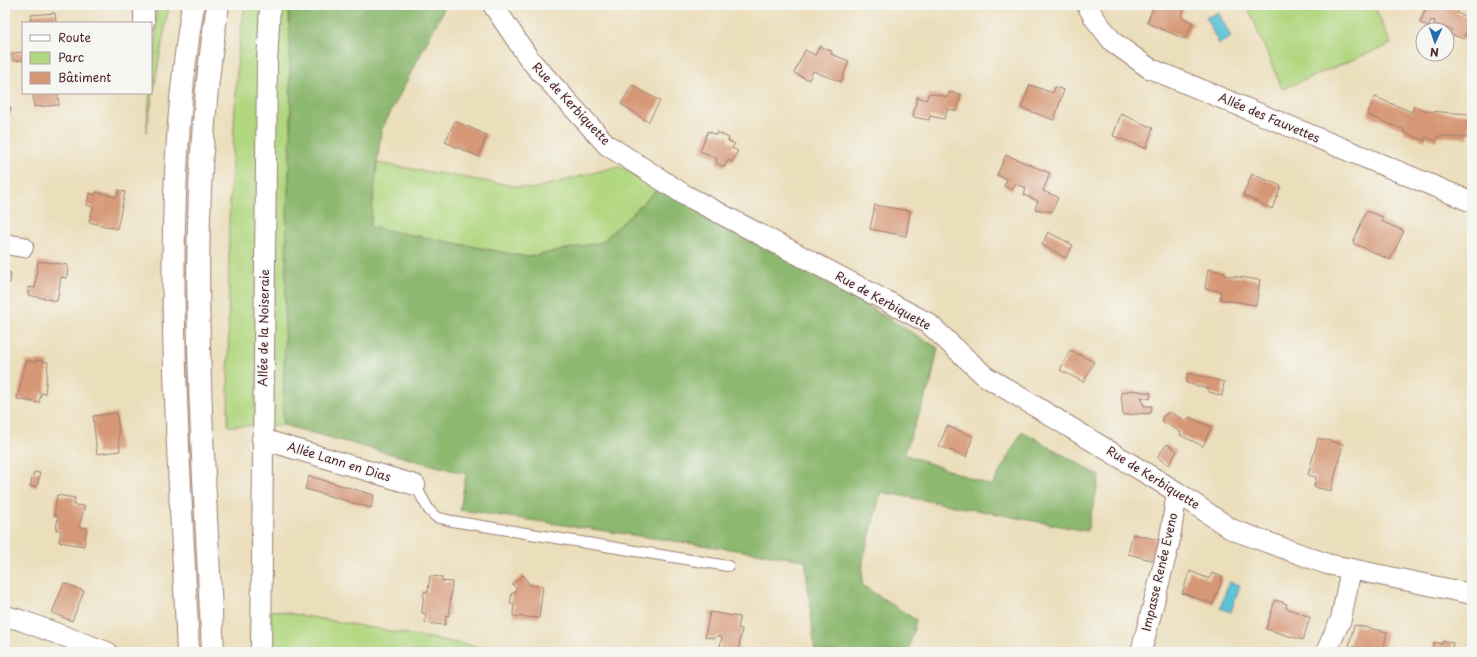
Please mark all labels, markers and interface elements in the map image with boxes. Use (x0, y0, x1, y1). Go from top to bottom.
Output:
legend (22, 22, 152, 94)
north arrow (1415, 22, 1455, 62)
text: Route (58, 28, 91, 46)
text: N (1429, 44, 1439, 61)
text: Parc (58, 48, 84, 66)
street label: Rue de Kerbiquette (529, 58, 615, 149)
text: Bâtiment (58, 68, 111, 86)
street label: Allée des Fauvettes (1216, 88, 1323, 147)
street label: Rue de Kerbiquette (832, 266, 935, 334)
street label: Allée de la Noiseraie (253, 269, 273, 387)
street label: Allée Lann en Dias (285, 437, 394, 485)
street label: Rue de Kerbiquette (1103, 441, 1204, 513)
street label: Impasse Renée Eveno (1137, 510, 1181, 633)

